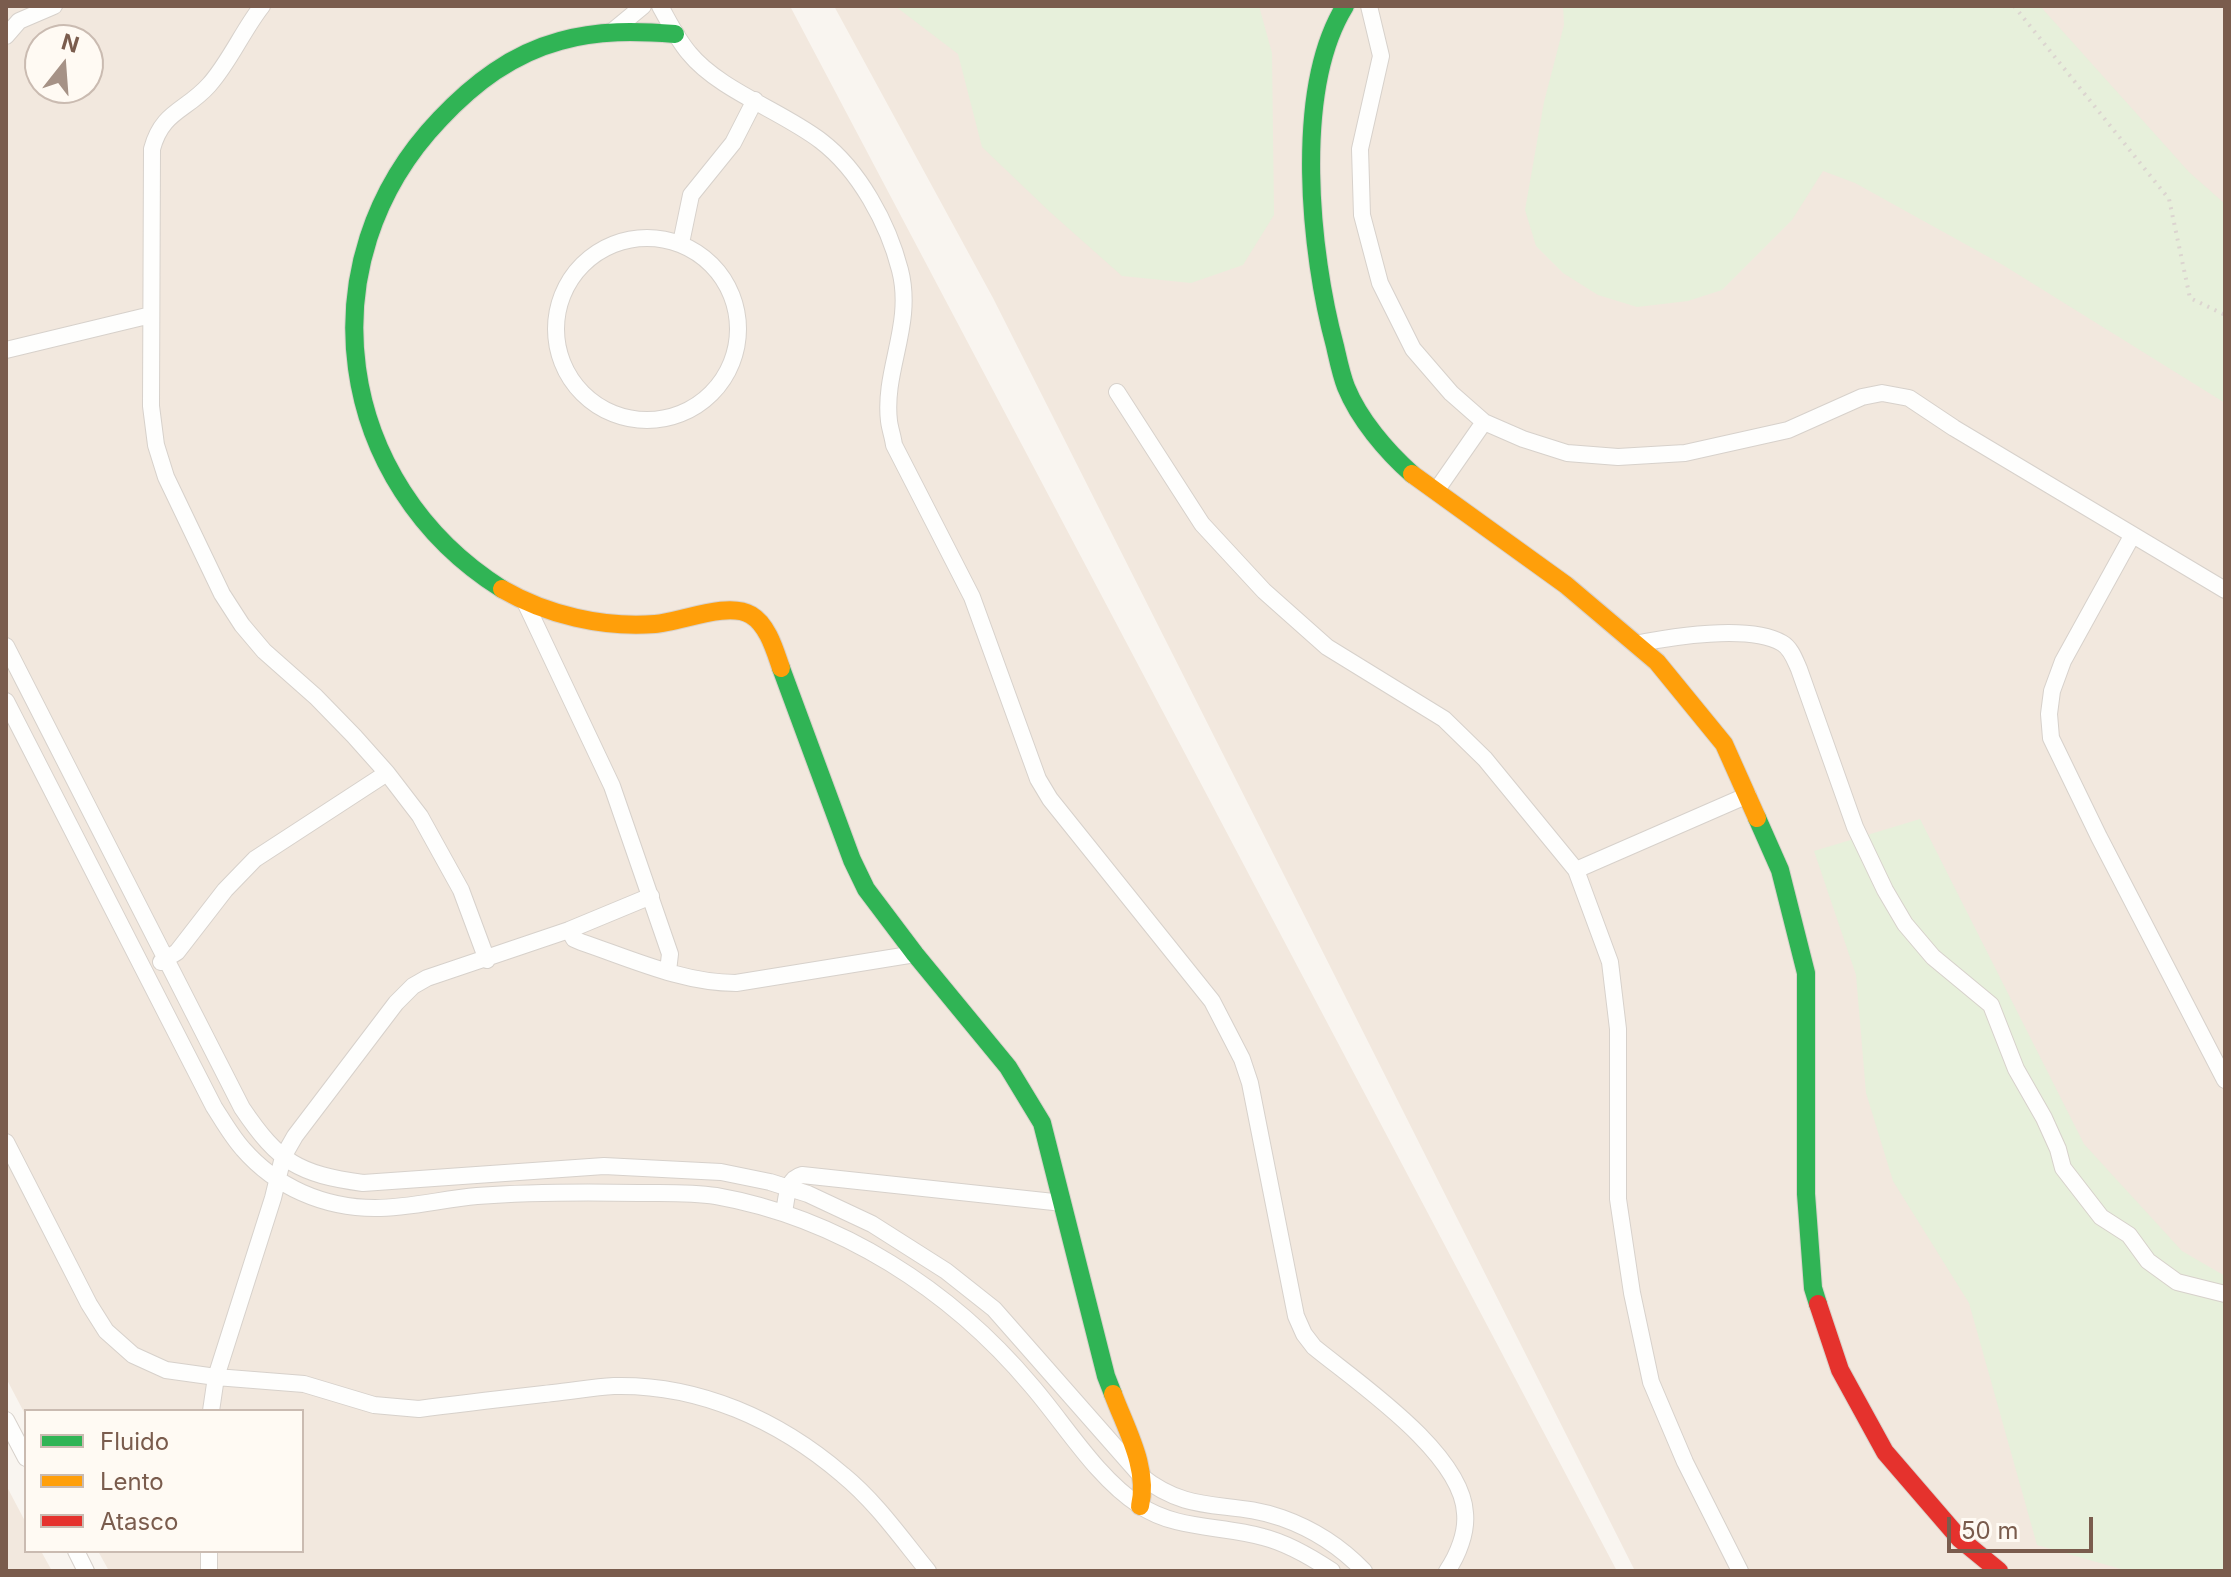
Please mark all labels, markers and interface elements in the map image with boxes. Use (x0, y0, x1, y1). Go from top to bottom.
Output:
north arrow (24, 24, 104, 104)
text: N (59, 28, 82, 58)
legend (24, 1409, 304, 1553)
text: Fluido (100, 1427, 169, 1456)
text: Lento (100, 1467, 164, 1496)
scale bar (1951, 1501, 2097, 1551)
text: Atasco (100, 1507, 178, 1536)
text: 50 m (1961, 1516, 2019, 1545)

